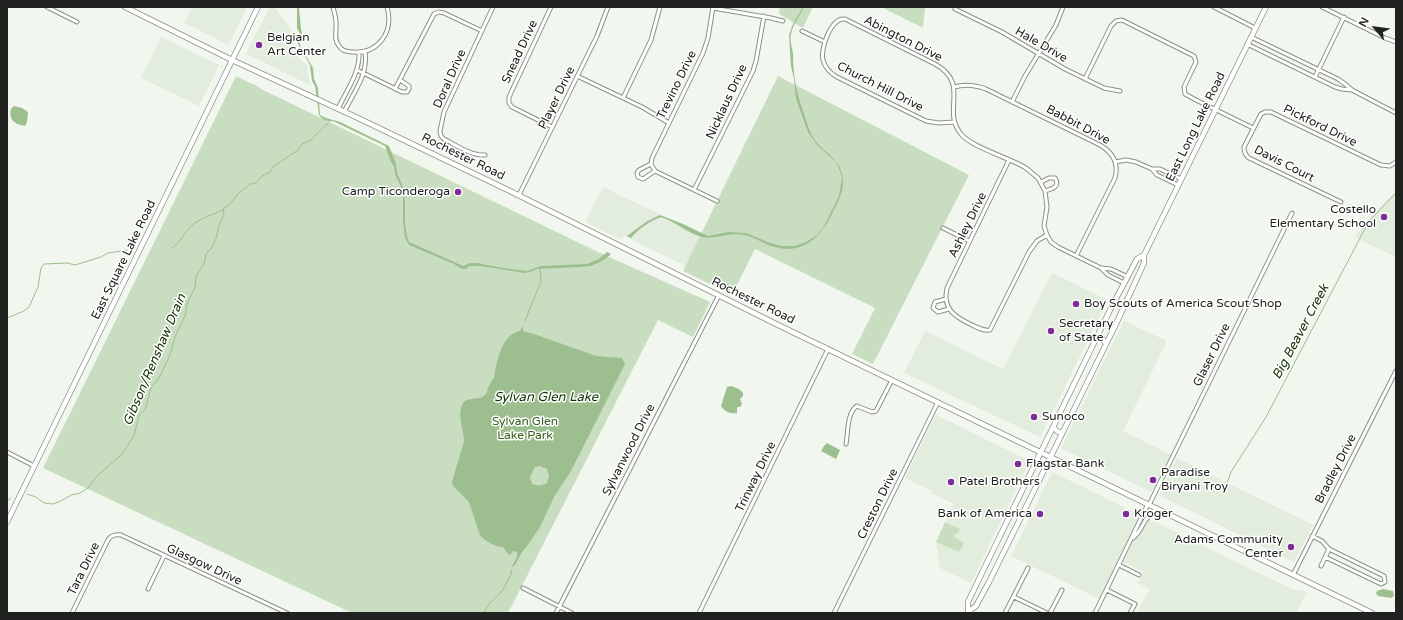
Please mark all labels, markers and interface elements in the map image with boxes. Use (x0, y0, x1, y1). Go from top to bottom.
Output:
north arrow (1355, 8, 1395, 48)
street label: Abington Drive (861, 13, 945, 65)
text: N (1356, 15, 1372, 29)
street label: Snead Drive (499, 18, 541, 86)
street label: Hale Drive (1012, 24, 1070, 66)
place label: Belgian Art Center (267, 31, 326, 59)
marker: Belgian Art Center (254, 40, 264, 50)
street label: Doral Drive (431, 47, 469, 111)
street label: Trevino Drive (654, 48, 700, 122)
street label: Church Hill Drive (835, 59, 925, 115)
street label: Nicklaus Drive (703, 62, 751, 142)
street label: Player Drive (536, 64, 578, 132)
street label: East Long Lake Road (1163, 70, 1229, 184)
street label: Babbit Drive (1044, 102, 1112, 148)
street label: Pickford Drive (1281, 102, 1359, 150)
street label: Rochester Road (419, 131, 507, 183)
street label: Davis Court (1251, 143, 1317, 185)
place label: Camp Ticonderoga (342, 185, 450, 199)
marker: Camp Ticonderoga (453, 187, 463, 197)
street label: Ashley Drive (946, 190, 990, 260)
street label: East Square Lake Road (89, 198, 159, 322)
place label: Costello Elementary School (1269, 203, 1376, 231)
marker: Costello Elementary School (1379, 212, 1389, 222)
street label: Rochester Road (709, 275, 797, 327)
water label: Big Beaver Creek (1269, 282, 1333, 382)
water label: Gibson/Renshaw Drain (120, 292, 190, 428)
place label: Boy Scouts of America Scout Shop (1084, 297, 1282, 311)
marker: Boy Scouts of America Scout Shop (1071, 299, 1081, 309)
place label: Secretary of State (1059, 317, 1113, 345)
street label: Glaser Drive (1190, 321, 1234, 389)
marker: Secretary of State (1046, 326, 1056, 336)
water label: Sylvan Glen Lake (494, 390, 598, 406)
street label: Sylvanwood Drive (600, 402, 658, 498)
place label: Sunoco (1042, 410, 1085, 424)
marker: Sunoco (1029, 412, 1039, 422)
park label: Sylvan Glen Lake Park (492, 415, 558, 443)
street label: Bradley Drive (1312, 432, 1360, 506)
street label: Trinway Drive (733, 439, 779, 515)
place label: Flagstar Bank (1026, 457, 1104, 471)
marker: Flagstar Bank (1013, 459, 1023, 469)
street label: Creston Drive (855, 466, 901, 542)
place label: Paradise Biryani Troy (1161, 466, 1228, 494)
place label: Patel Brothers (959, 475, 1040, 489)
marker: Paradise Biryani Troy (1148, 475, 1158, 485)
marker: Patel Brothers (946, 477, 956, 487)
place label: Bank of America (938, 507, 1032, 521)
place label: Kroger (1134, 507, 1173, 521)
marker: Bank of America (1035, 509, 1045, 519)
marker: Kroger (1121, 509, 1131, 519)
place label: Adams Community Center (1174, 533, 1283, 561)
street label: Tara Drive (65, 540, 103, 598)
street label: Glasgow Drive (164, 541, 244, 589)
marker: Adams Community Center (1286, 542, 1296, 552)

